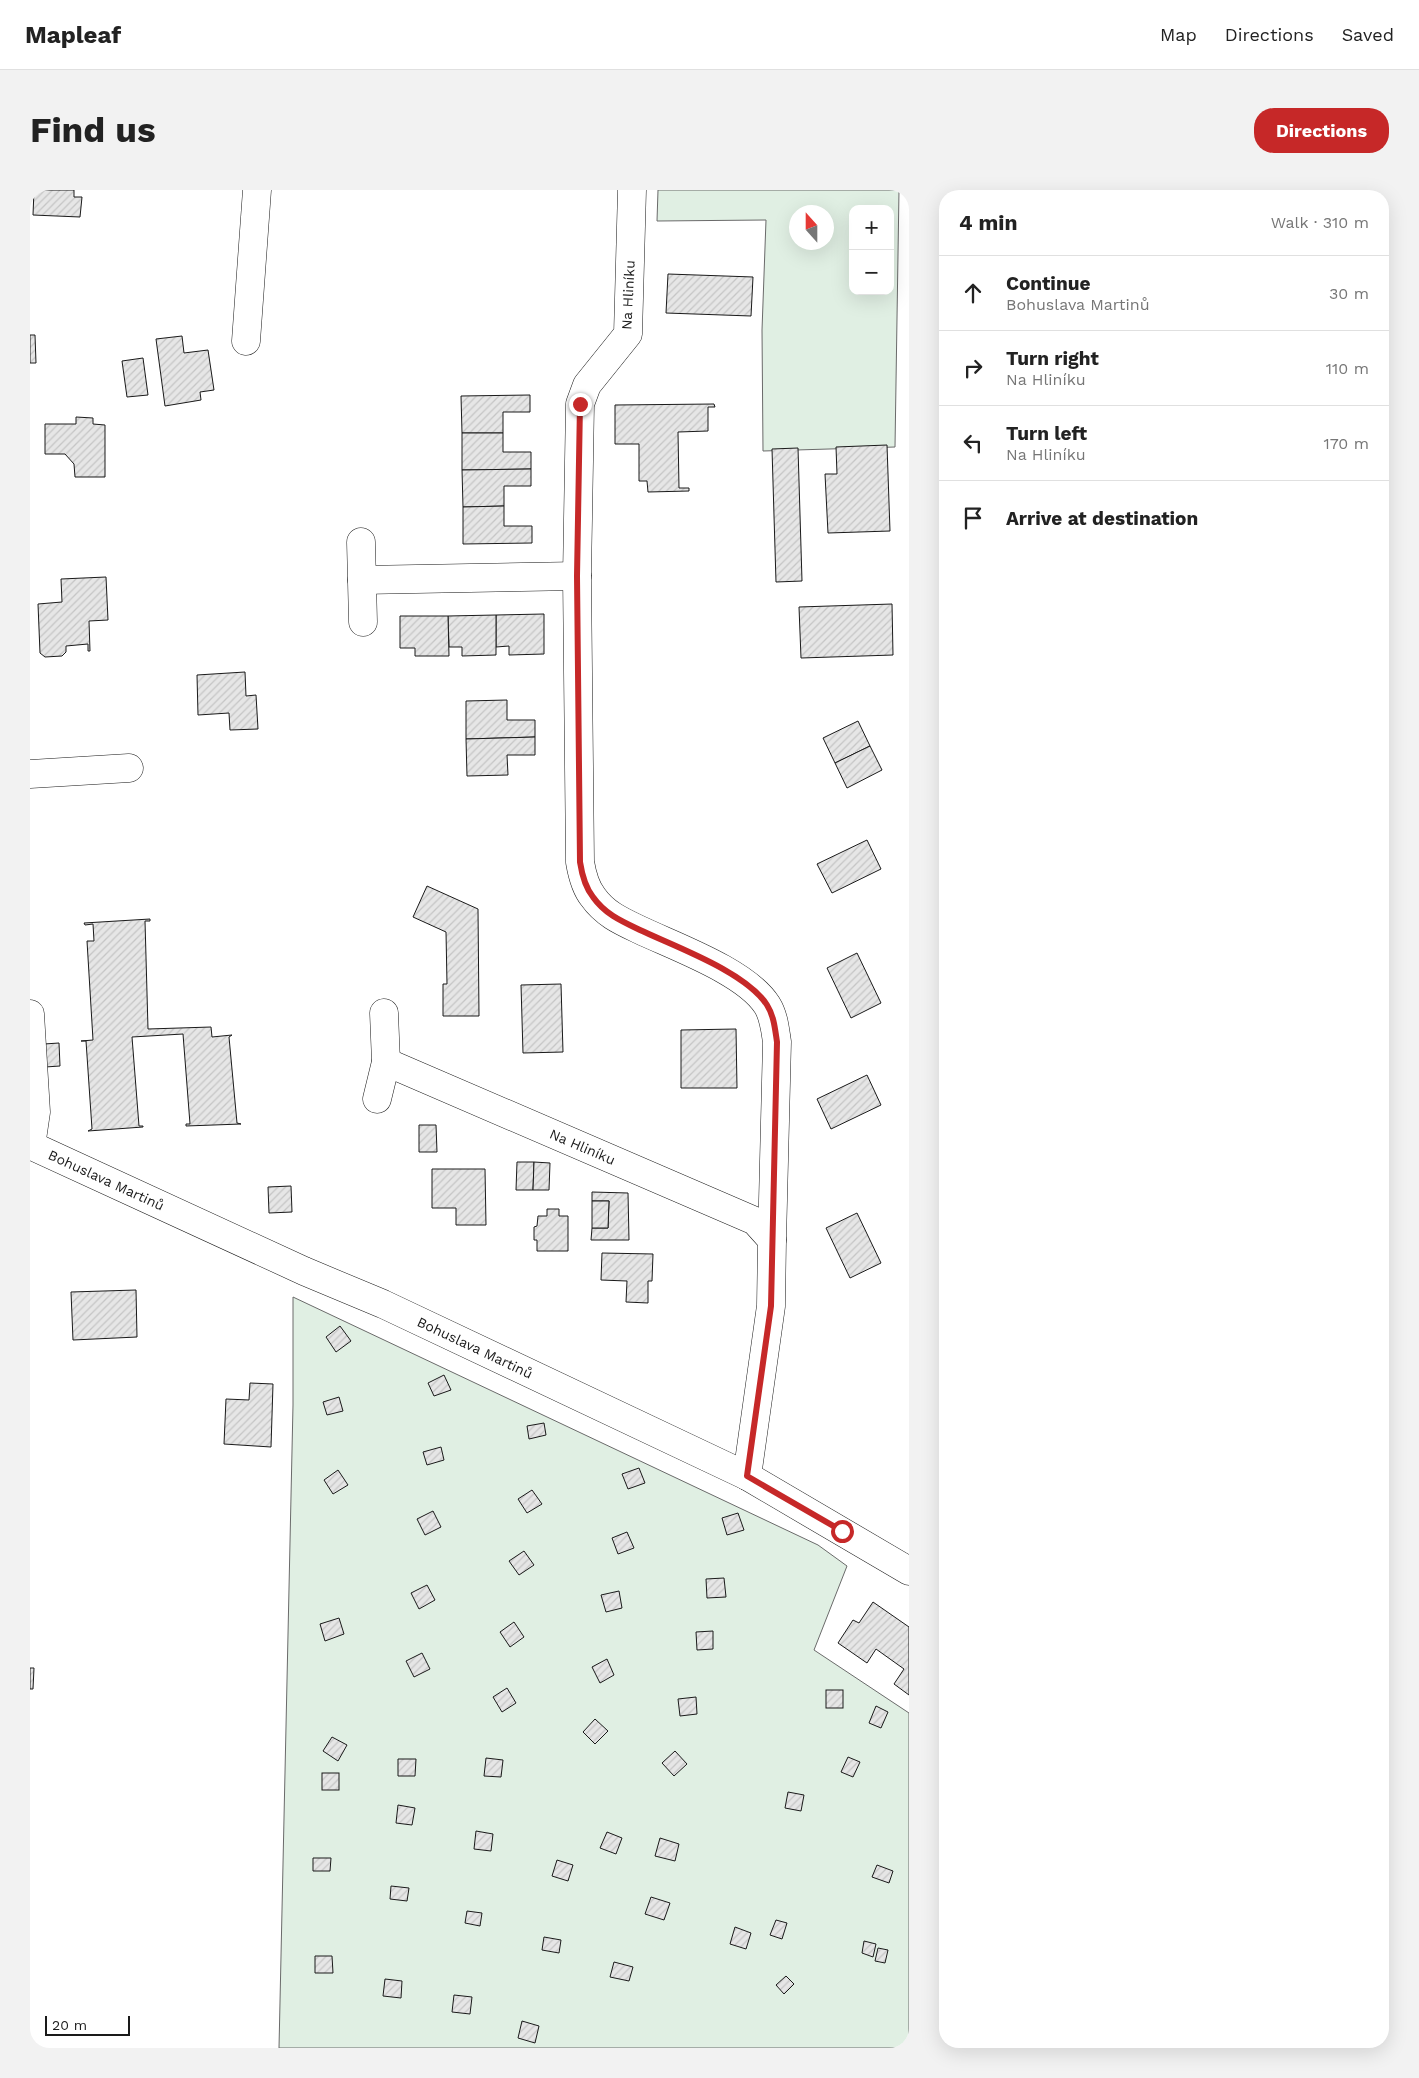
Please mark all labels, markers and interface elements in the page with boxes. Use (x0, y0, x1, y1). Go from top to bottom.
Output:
text: Mapleaf (25, 21, 121, 49)
text: Map (1160, 24, 1197, 45)
text: Directions (1225, 24, 1314, 45)
text: Saved (1342, 24, 1394, 45)
button: Directions (1254, 108, 1389, 153)
text: Find us (30, 109, 156, 151)
north arrow (789, 205, 834, 250)
map controls (849, 205, 894, 295)
button: + (849, 205, 894, 250)
text: 4 min (959, 210, 1017, 235)
text: Walk · 310 m (1271, 213, 1369, 232)
button: − (849, 250, 894, 295)
street label: Na Hliníku (618, 260, 638, 330)
text: Continue (1006, 272, 1090, 295)
icon: ahead (959, 279, 987, 307)
text: 30 m (1329, 284, 1369, 303)
text: Bohuslava Martinů (1006, 295, 1150, 314)
text: Turn right (1006, 347, 1099, 370)
icon: right (959, 354, 987, 382)
text: 110 m (1326, 359, 1369, 378)
text: Na Hliníku (1006, 370, 1086, 389)
route end (569, 393, 592, 416)
text: Turn left (1006, 422, 1087, 445)
icon: left (959, 429, 987, 457)
text: 170 m (1323, 434, 1369, 453)
text: Na Hliníku (1006, 445, 1086, 464)
icon: arrive (959, 504, 987, 532)
text: Arrive at destination (1006, 507, 1198, 530)
street label: Na Hliníku (547, 1126, 618, 1168)
street label: Bohuslava Martinů (46, 1147, 167, 1214)
street label: Bohuslava Martinů (415, 1313, 535, 1382)
route start (831, 1520, 854, 1543)
scale bar (45, 2013, 130, 2036)
text: 20 m (52, 2017, 87, 2033)

